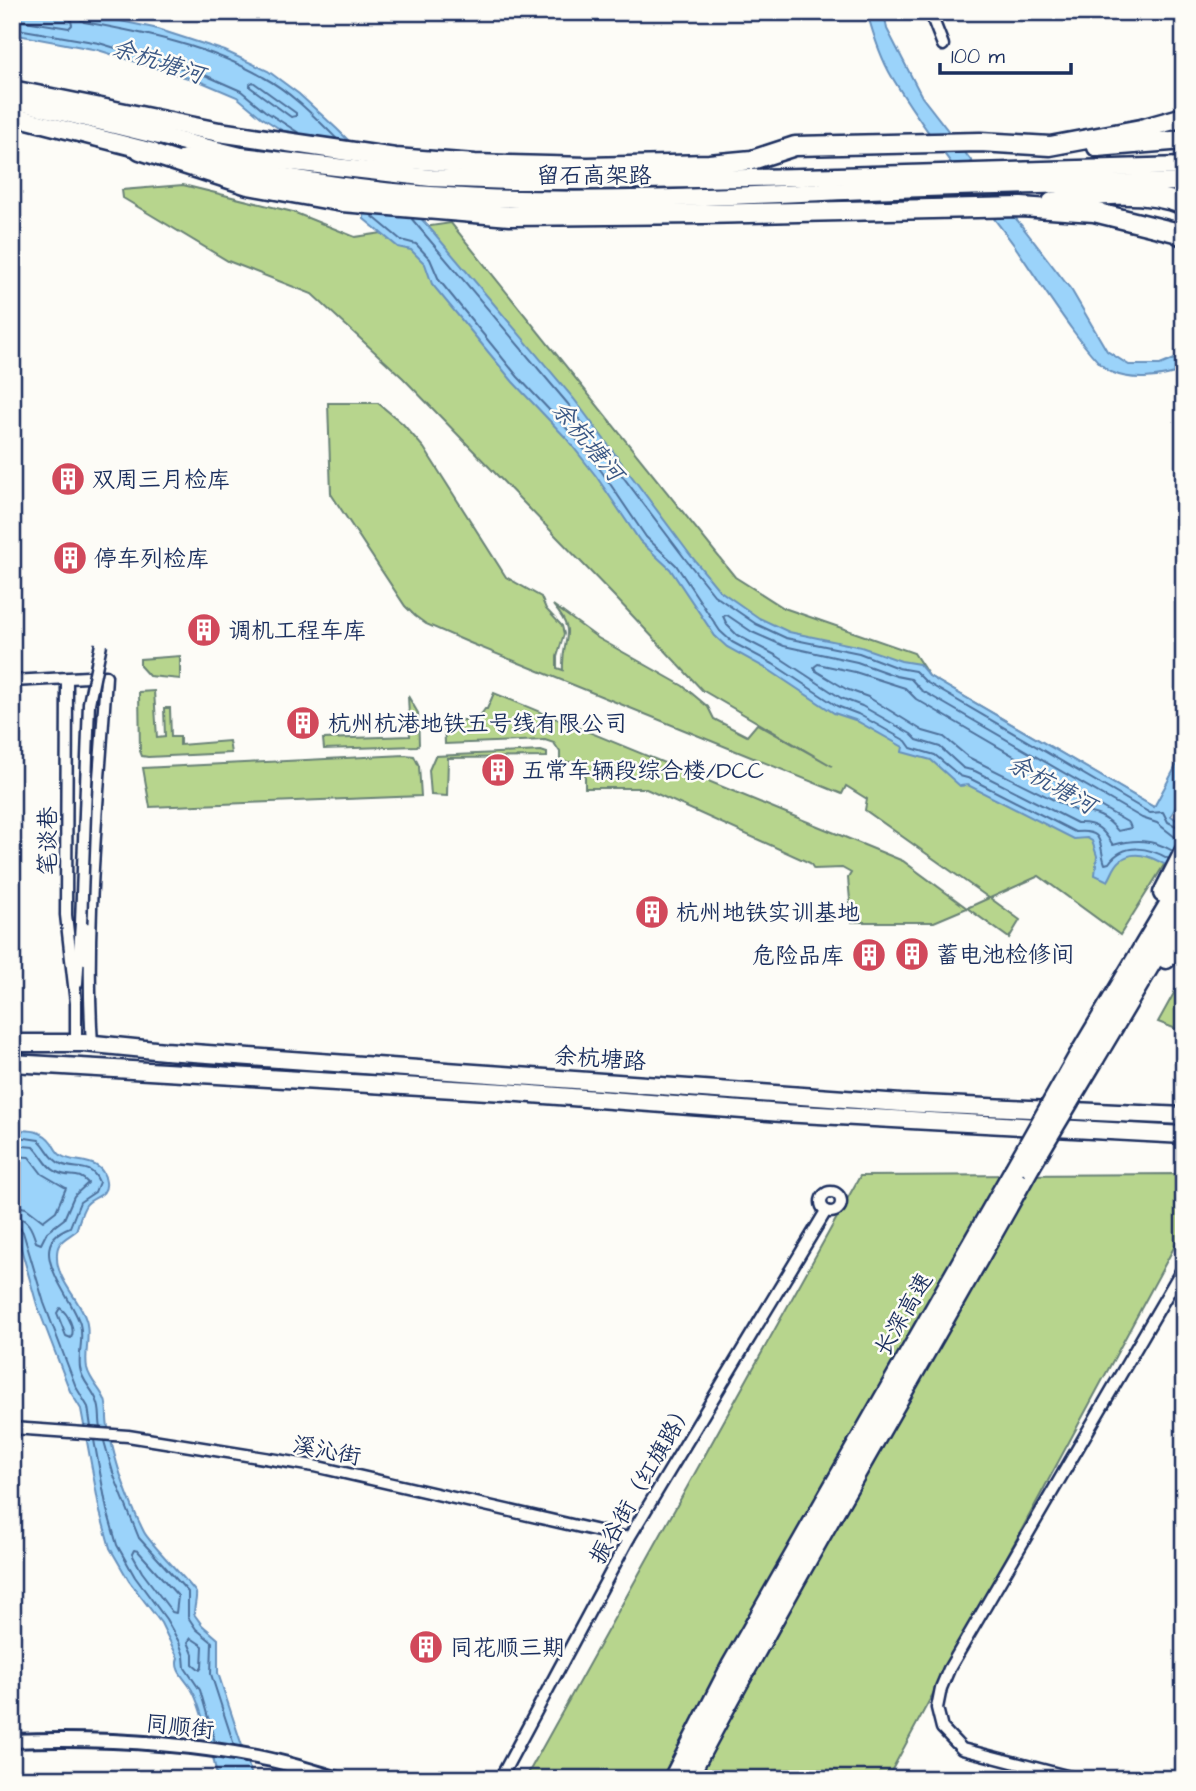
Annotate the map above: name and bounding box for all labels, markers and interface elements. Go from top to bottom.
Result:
water label: 余杭塘河 [107,31,212,94]
scale bar [940,32,1072,76]
text: 100 m [951,42,1006,71]
street label: 留石高架路 [537,160,652,192]
water label: 余杭塘河 [543,394,634,492]
building icon: 双周三月检库 [49,460,87,498]
place label: 双周三月检库 [92,464,230,496]
building icon: 停车列检库 [51,539,89,577]
place label: 停车列检库 [94,543,209,575]
building icon: 调机工程车库 [185,611,223,649]
place label: 调机工程车库 [228,615,366,647]
building icon: 杭州杭港地铁五号线有限公司 [284,704,322,742]
place label: 杭州杭港地铁五号线有限公司 [328,708,627,740]
water label: 余杭塘河 [1001,747,1105,825]
building icon: 五常车辆段综合楼/DCC [479,751,517,789]
place label: 五常车辆段综合楼/DCC [522,755,764,787]
street label: 笔谈巷 [32,806,64,876]
building icon: 杭州地铁实训基地 [633,893,671,931]
place label: 杭州地铁实训基地 [676,897,860,929]
building icon: 蓄电池检修间 [893,935,931,973]
building icon: 危险品库 [850,936,888,974]
place label: 蓄电池检修间 [936,939,1074,971]
place label: 危险品库 [752,940,844,972]
street label: 余杭塘路 [553,1040,647,1078]
street label: 长深高速 [867,1267,941,1362]
street label: 振谷街（红旗路） [582,1395,702,1570]
street label: 溪沁街 [290,1429,364,1473]
building icon: 同花顺三期 [407,1628,445,1666]
place label: 同花顺三期 [450,1632,565,1664]
street label: 同顺街 [144,1707,216,1747]

